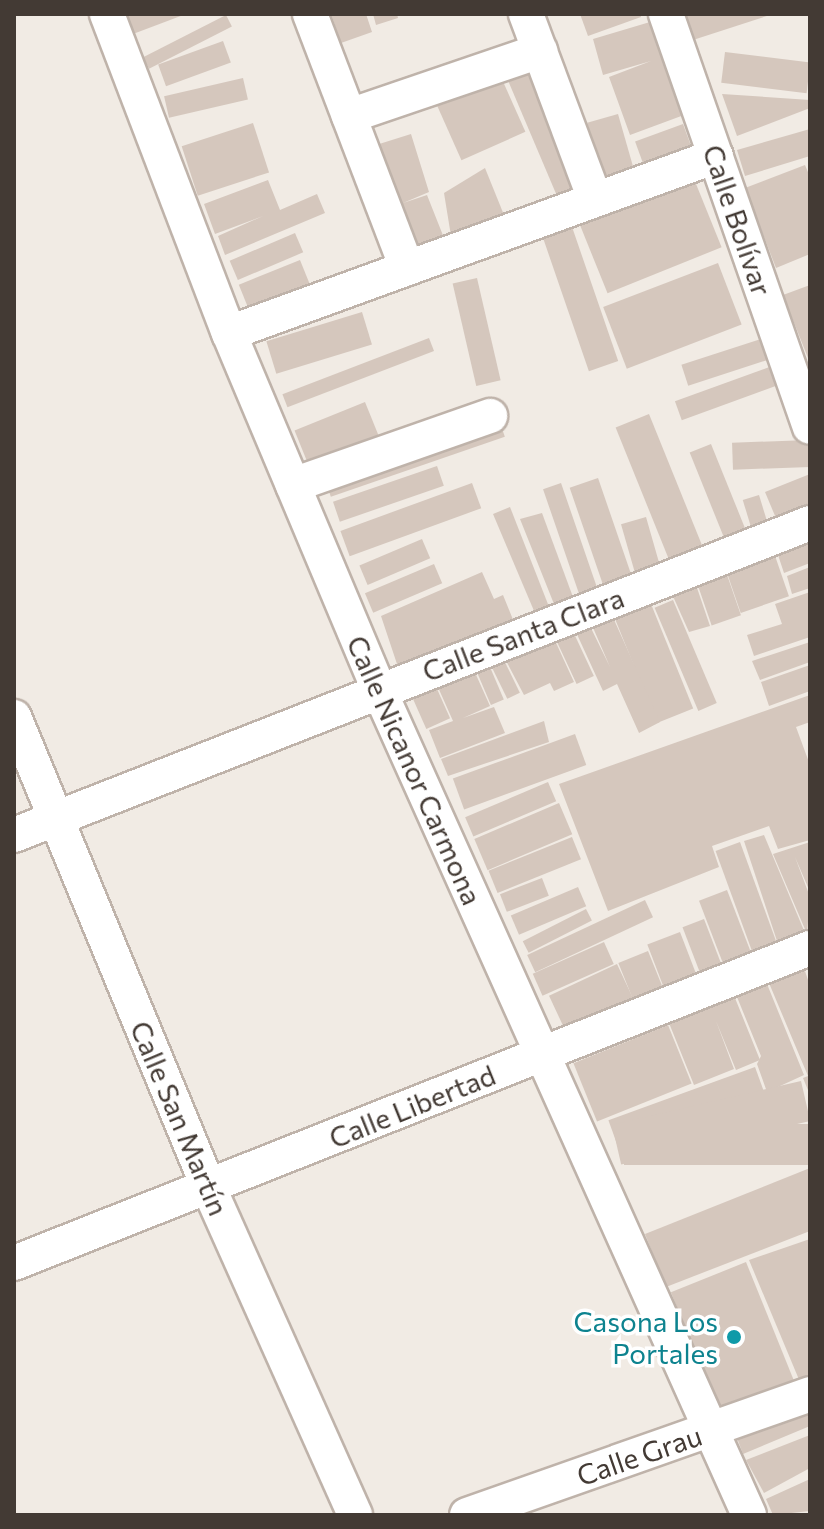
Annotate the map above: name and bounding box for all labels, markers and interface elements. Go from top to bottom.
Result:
street label: Calle Bolívar [697,140,779,300]
street label: Calle Santa Clara [417,580,629,688]
street label: Calle Nicanor Carmona [340,630,490,910]
street label: Calle San Martín [124,1016,236,1220]
street label: Calle Libertad [324,1057,500,1155]
place label: Casona Los Portales [573,1304,718,1370]
marker: Casona Los Portales [725,1328,743,1346]
street label: Calle Grau [572,1418,706,1492]

